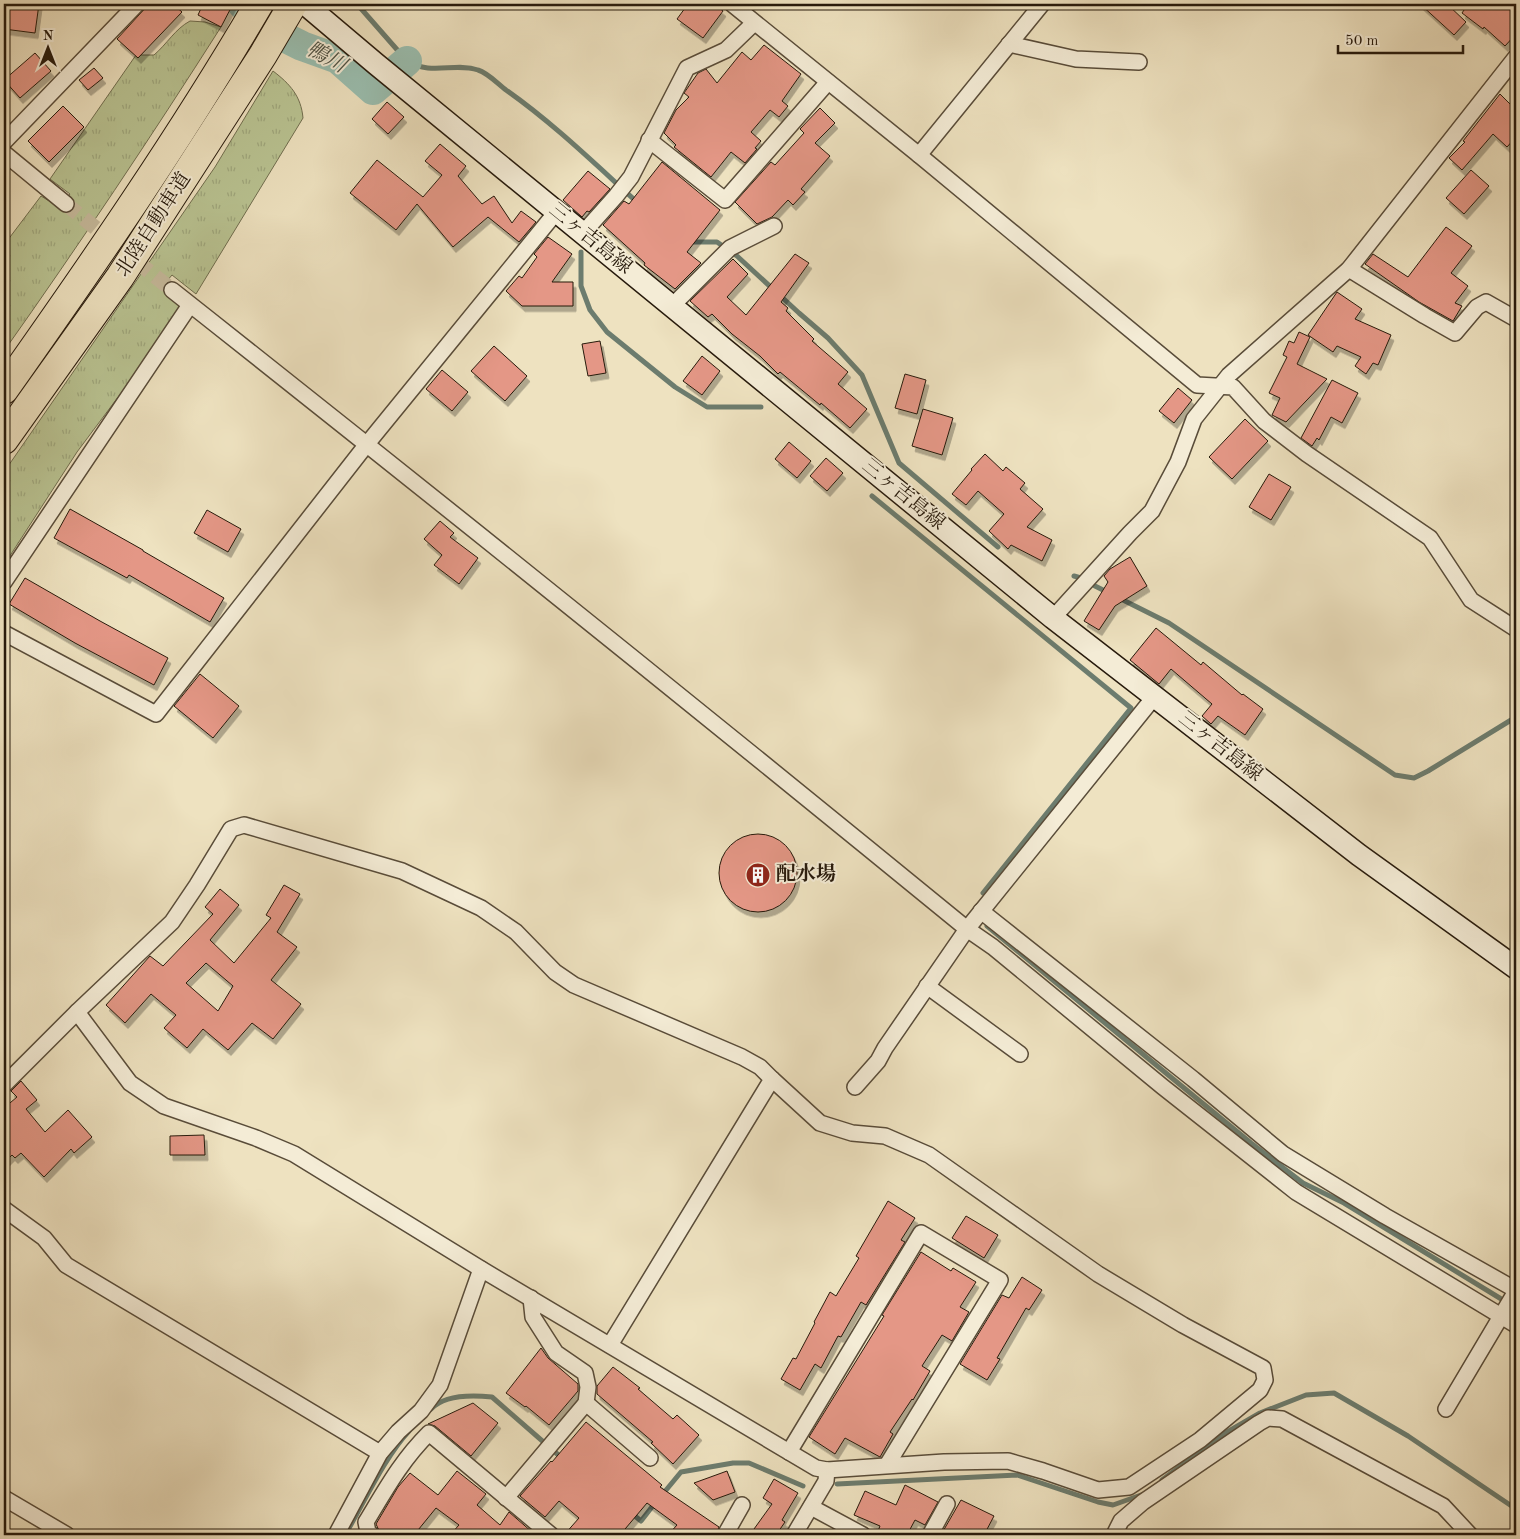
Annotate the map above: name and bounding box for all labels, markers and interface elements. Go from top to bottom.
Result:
north arrow [22,22,72,72]
scale bar [1338,22,1462,54]
text: N [43,29,54,43]
text: 50 m [1345,34,1379,49]
water label: 鴨川 [303,37,352,78]
street label: 北陸自動車道 [111,168,195,281]
street label: 三ヶ吉島線 [545,198,636,278]
street label: 三ヶ吉島線 [858,454,949,534]
street label: 三ヶ吉島線 [1174,707,1267,786]
building icon: 配水場 [745,862,771,888]
place label: 配水場 [776,862,836,885]

